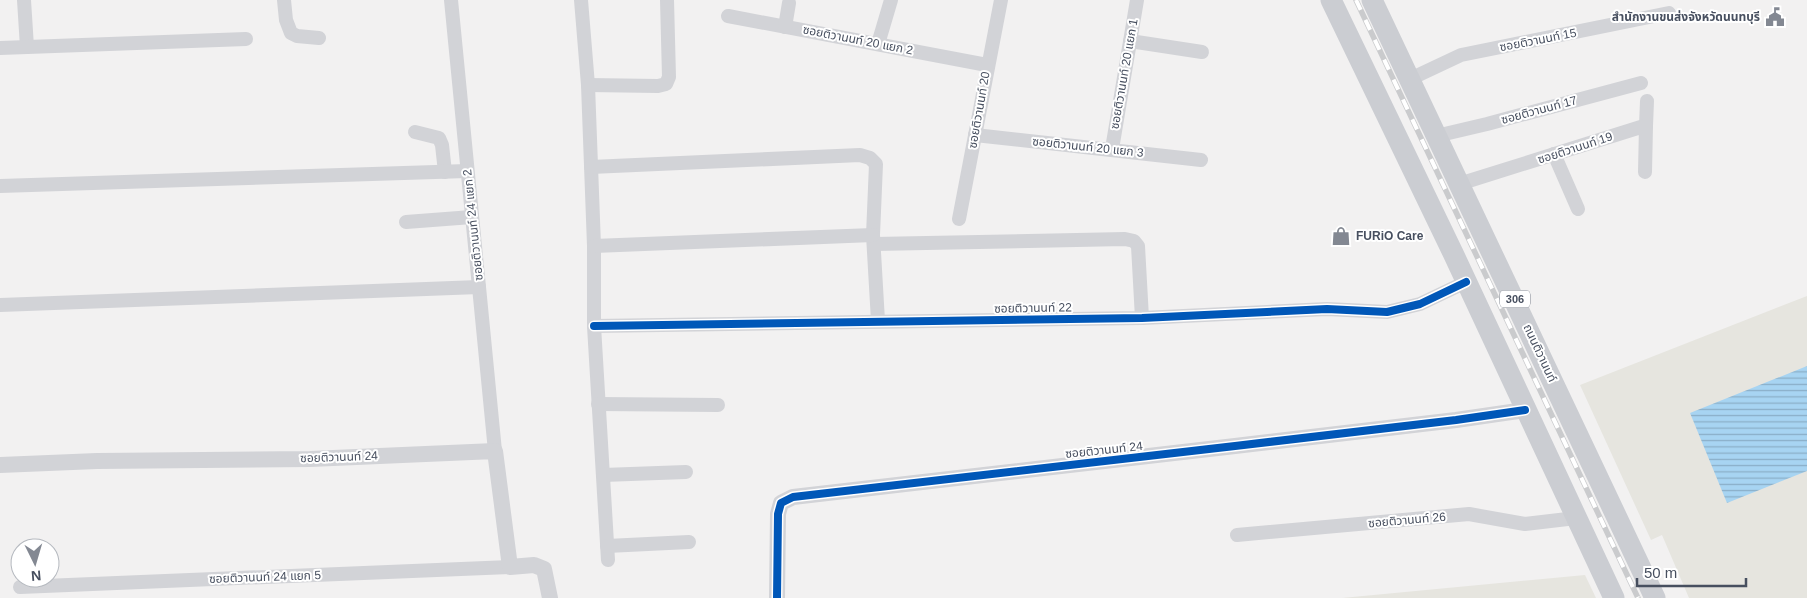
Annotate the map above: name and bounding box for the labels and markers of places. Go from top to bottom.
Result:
public building icon: สำนักงานขนส่งจังหวัดนนทบุรี [1764,6,1786,28]
place label: สำนักงานขนส่งจังหวัดนนทบุรี [1612,10,1760,24]
shop icon: FURiO Care [1330,225,1352,247]
place label: FURiO Care [1356,229,1424,243]

